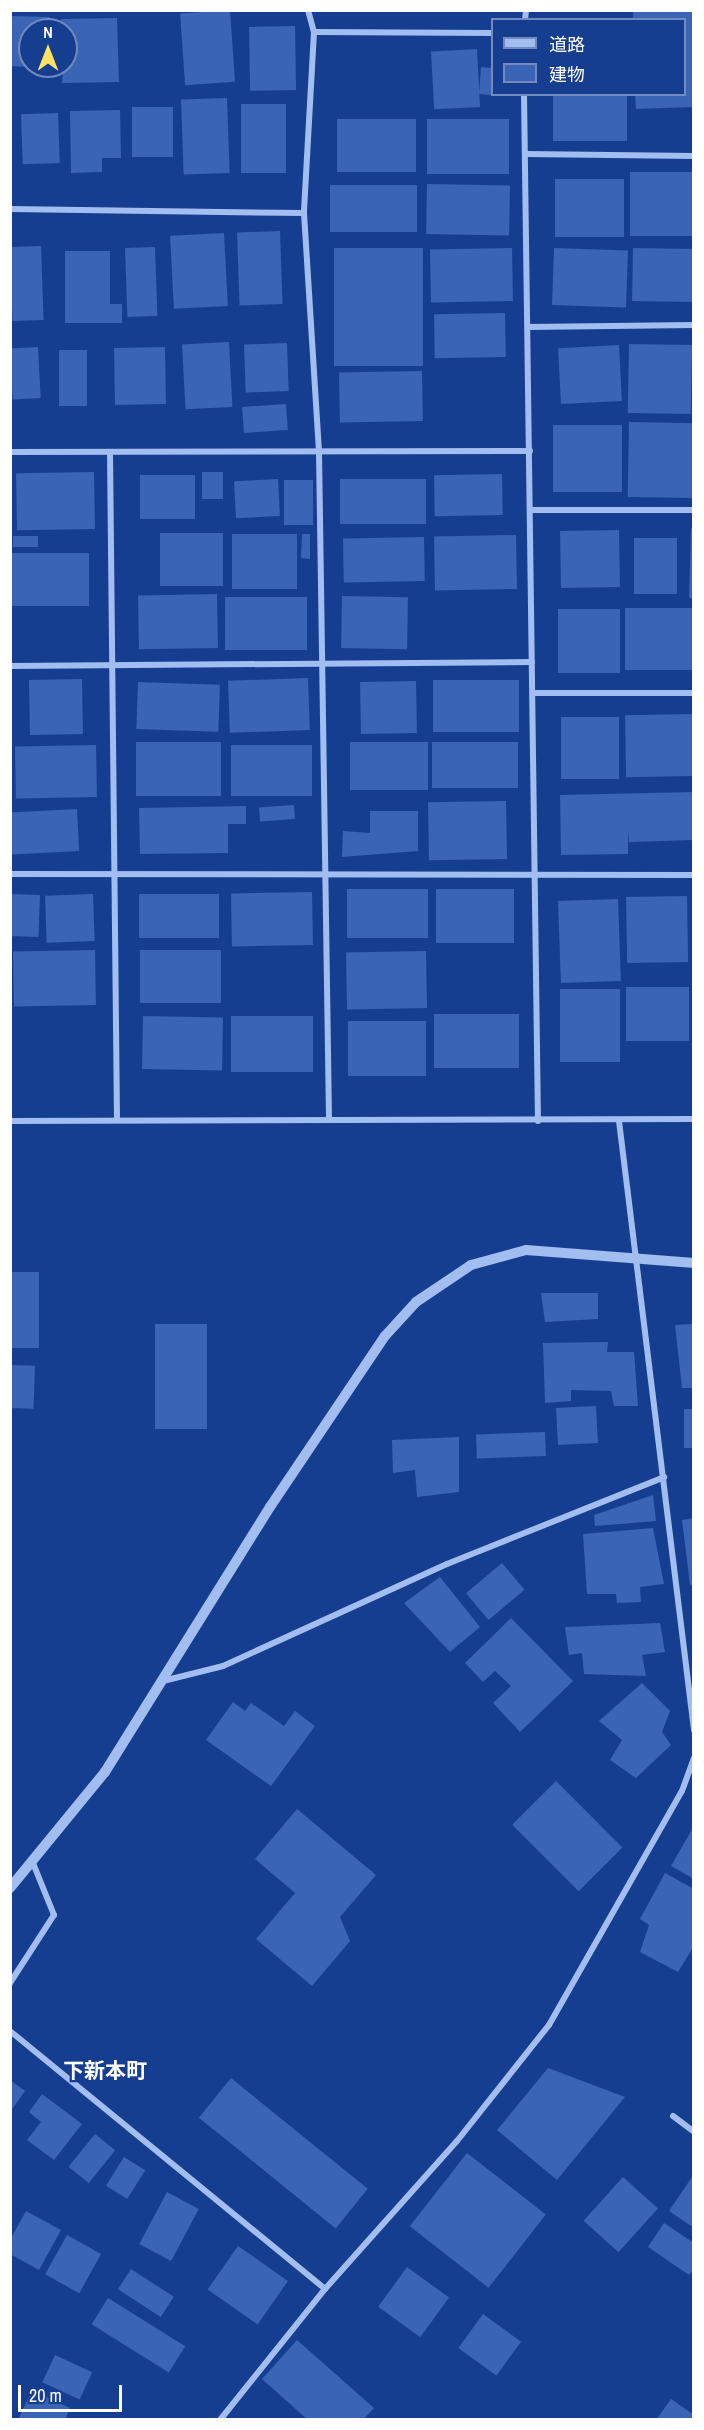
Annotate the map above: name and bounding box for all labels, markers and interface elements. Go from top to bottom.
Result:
north arrow [18,18,78,78]
legend [491,18,686,96]
text: N [43,21,53,43]
text: 道路 [549,32,585,57]
text: 建物 [549,62,585,87]
district label: 下新本町 [63,2058,147,2084]
scale bar [21,2373,124,2411]
text: 20 m [29,2383,62,2408]

